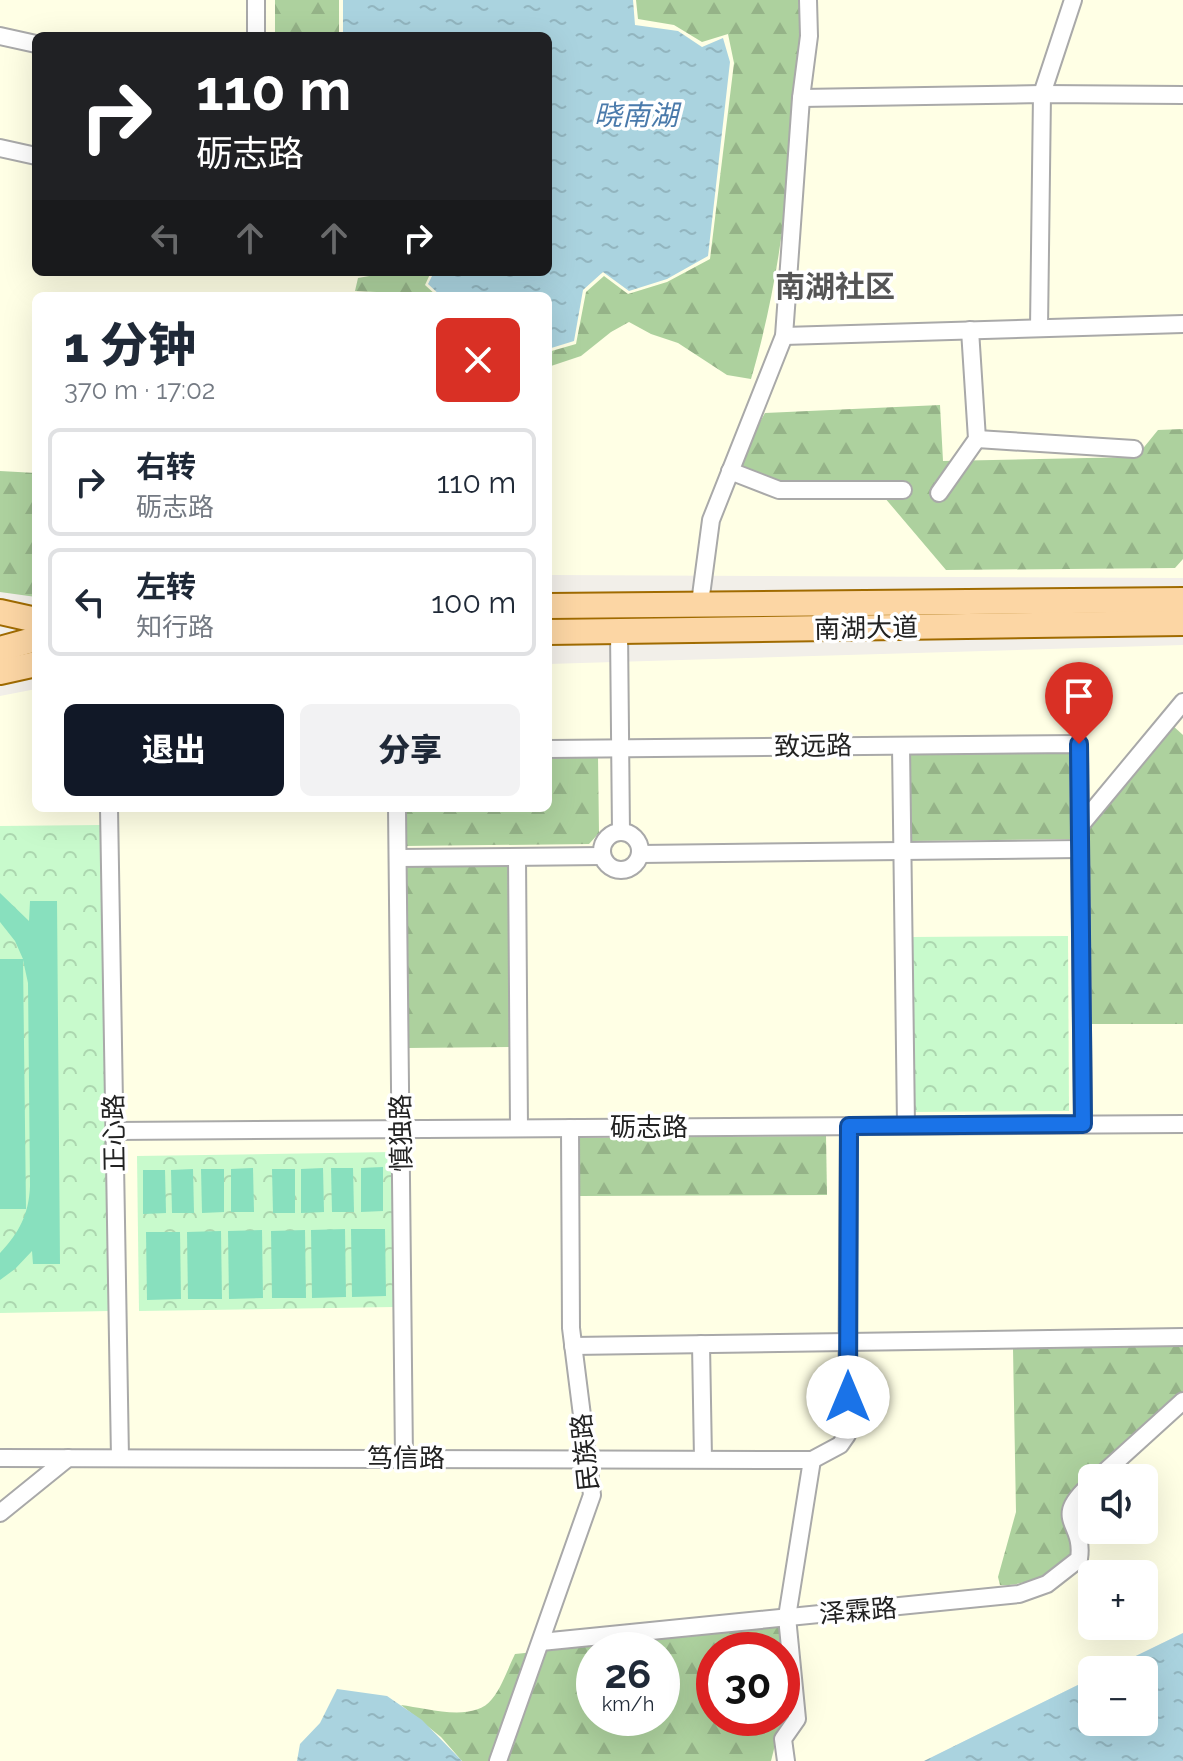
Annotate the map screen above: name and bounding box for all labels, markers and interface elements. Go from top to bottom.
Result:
text: 110 m [196,57,351,123]
icon: right [64,64,168,168]
water label: 晓南湖 [594,99,682,132]
text: 砺志路 [196,132,304,174]
icon: left [144,216,188,260]
icon: ahead [228,216,272,260]
icon: ahead [312,216,356,260]
icon: right [396,216,440,260]
district label: 南湖社区 [775,269,895,304]
text: 1 分钟 [64,317,196,373]
button: close [436,318,520,402]
text: 370 m · 17:02 [64,375,215,405]
text: 右转 [136,449,196,484]
icon: right [68,460,112,504]
text: 110 m [437,465,516,500]
text: 砺志路 [136,492,214,522]
text: 左转 [136,569,196,604]
icon: left [68,580,112,624]
text: 100 m [431,585,516,620]
text: 知行路 [136,612,214,642]
street label: 南湖大道 [814,612,918,644]
pin [1045,662,1113,744]
icon: arrive [1057,674,1101,718]
button: 退出 [64,704,284,796]
button: 分享 [300,704,520,796]
street label: 致远路 [774,730,852,762]
street label: 正心路 [98,1094,130,1172]
street label: 慎独路 [385,1094,417,1172]
street label: 砺志路 [610,1112,688,1142]
position arrow [806,1355,890,1439]
street label: 民族路 [566,1412,604,1492]
street label: 笃信路 [367,1443,445,1473]
map controls [1078,1464,1158,1736]
button: sound [1078,1464,1158,1544]
button: + [1078,1560,1158,1640]
street label: 泽霖路 [818,1593,898,1629]
speed limit sign: 30 [696,1632,800,1736]
text: 26 [605,1650,651,1697]
button: − [1078,1656,1158,1736]
text: km/h [602,1692,654,1716]

